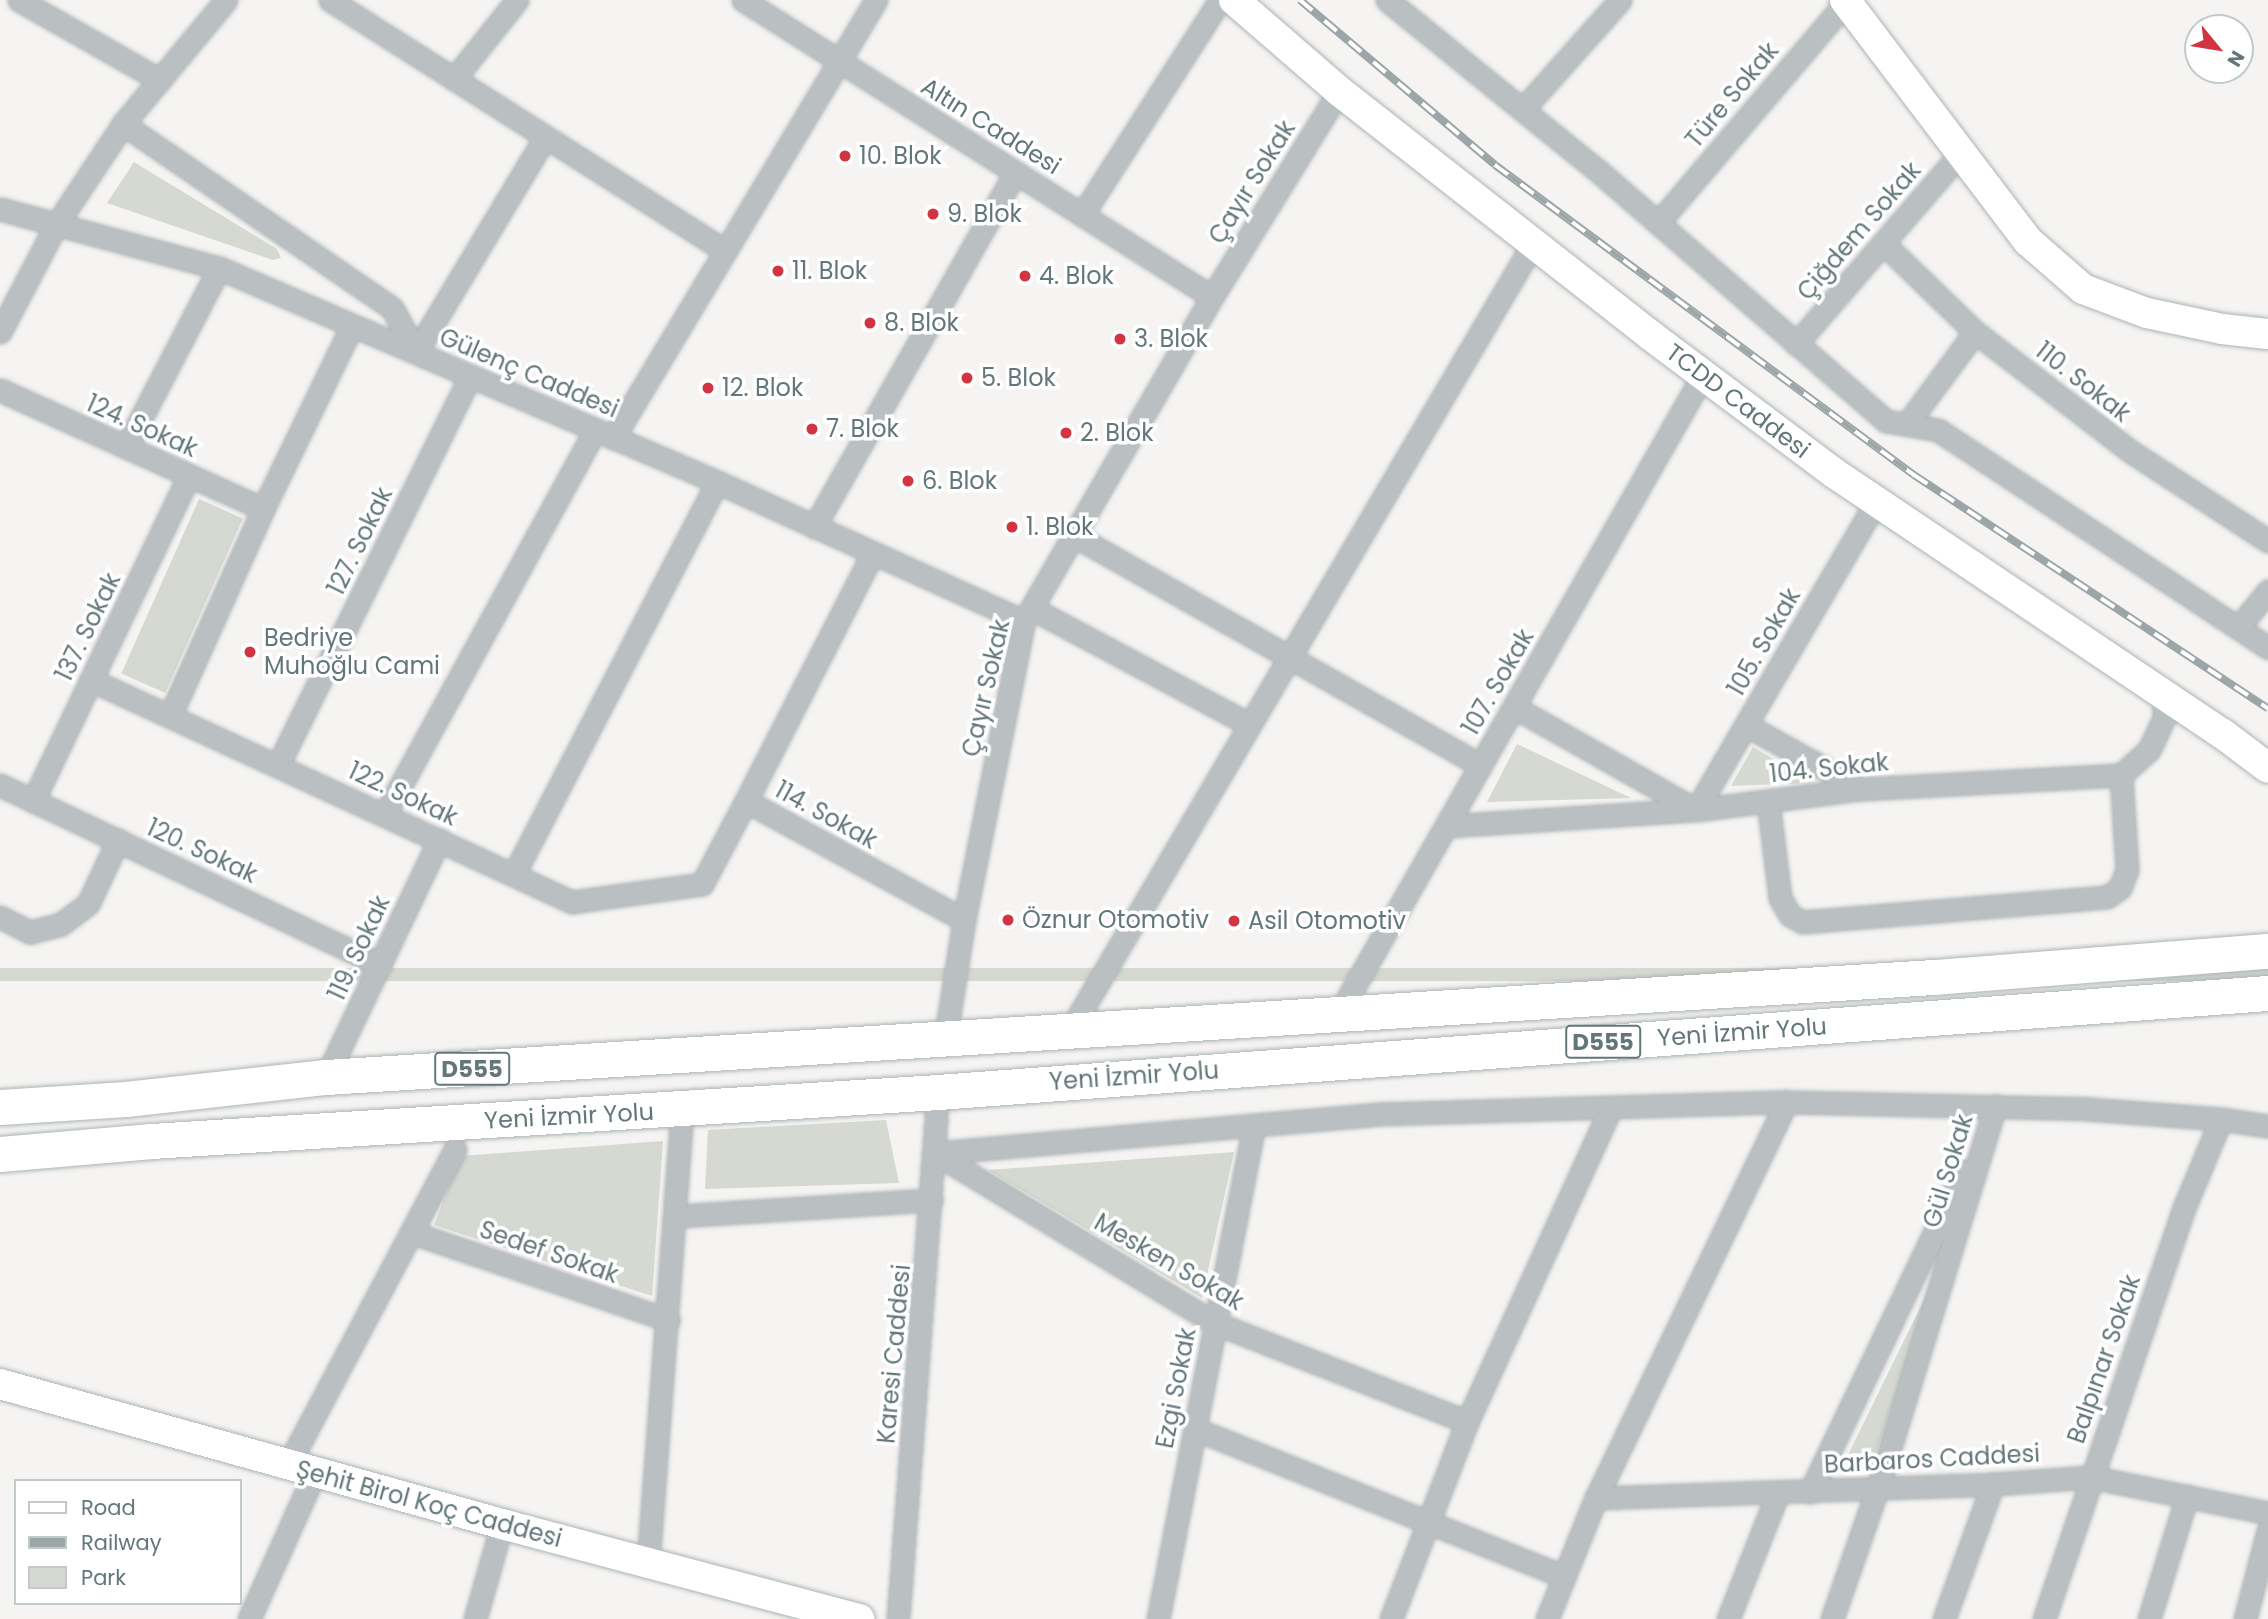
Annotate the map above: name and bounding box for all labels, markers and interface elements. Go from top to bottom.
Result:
north arrow [2184,14,2254,84]
street label: Türe Sokak [1680,36,1784,154]
text: N [2221,46,2251,72]
street label: Altın Caddesi [916,72,1066,180]
street label: Çayır Sokak [1203,115,1301,249]
place label: 10. Blok [859,142,942,170]
marker: 10. Blok [837,148,853,164]
street label: Çiğdem Sokak [1791,156,1927,306]
place label: 9. Blok [947,200,1022,228]
marker: 9. Blok [925,206,941,222]
place label: 11. Blok [792,257,867,285]
place label: 4. Blok [1039,262,1114,290]
marker: 11. Blok [770,263,786,279]
marker: 4. Blok [1017,268,1033,284]
place label: 8. Blok [884,309,959,337]
marker: 8. Blok [862,315,878,331]
street label: Gülenç Caddesi [435,322,623,424]
place label: 3. Blok [1134,325,1208,353]
marker: 3. Blok [1112,331,1128,347]
street label: 110. Sokak [2030,336,2136,428]
street label: TCDD Caddesi [1661,338,1815,464]
place label: 5. Blok [981,364,1056,392]
marker: 5. Blok [959,370,975,386]
place label: 12. Blok [722,374,803,402]
marker: 12. Blok [700,380,716,396]
street label: 124. Sokak [82,389,202,463]
place label: 7. Blok [826,415,899,443]
place label: 2. Blok [1080,419,1154,447]
marker: 7. Blok [804,421,820,437]
marker: 2. Blok [1058,425,1074,441]
place label: 6. Blok [922,467,997,495]
marker: 6. Blok [900,473,916,489]
street label: 127. Sokak [322,482,398,600]
place label: 1. Blok [1026,513,1093,541]
marker: 1. Blok [1004,519,1020,535]
street label: 137. Sokak [49,568,127,686]
street label: 105. Sokak [1722,583,1806,701]
street label: Çayır Sokak [956,617,1016,759]
place label: Bedriye Muhoğlu Cami [264,624,440,680]
street label: 107. Sokak [1456,624,1540,740]
marker: Bedriye Muhoğlu Cami [242,644,258,660]
street label: 104. Sokak [1768,747,1890,789]
street label: 122. Sokak [344,756,462,832]
street label: 114. Sokak [770,775,882,855]
street label: 120. Sokak [142,813,262,889]
street label: 119. Sokak [322,891,396,1005]
place label: Öznur Otomotiv [1022,906,1209,934]
place label: Asil Otomotiv [1248,907,1406,935]
marker: Öznur Otomotiv [1000,912,1016,928]
marker: Asil Otomotiv [1226,913,1242,929]
street label: Yeni İzmir Yolu [1656,1012,1828,1052]
road number: D555 [1564,1023,1642,1062]
road number: D555 [434,1050,510,1088]
street label: Yeni İzmir Yolu [1048,1056,1220,1096]
street label: Yeni İzmir Yolu [483,1097,655,1135]
street label: Gül Sokak [1917,1111,1979,1231]
street label: Mesken Sokak [1089,1208,1249,1316]
street label: Sedef Sokak [476,1215,622,1289]
street label: Karesi Caddesi [872,1263,916,1445]
street label: Balpınar Sokak [2062,1271,2146,1447]
street label: Ezgi Sokak [1150,1325,1202,1451]
street label: Barbaros Caddesi [1823,1439,2041,1479]
street label: Şehit Birol Koç Caddesi [293,1455,565,1553]
legend [14,1479,242,1605]
text: Road [81,1493,136,1522]
text: Railway [81,1528,162,1557]
text: Park [81,1563,126,1592]

